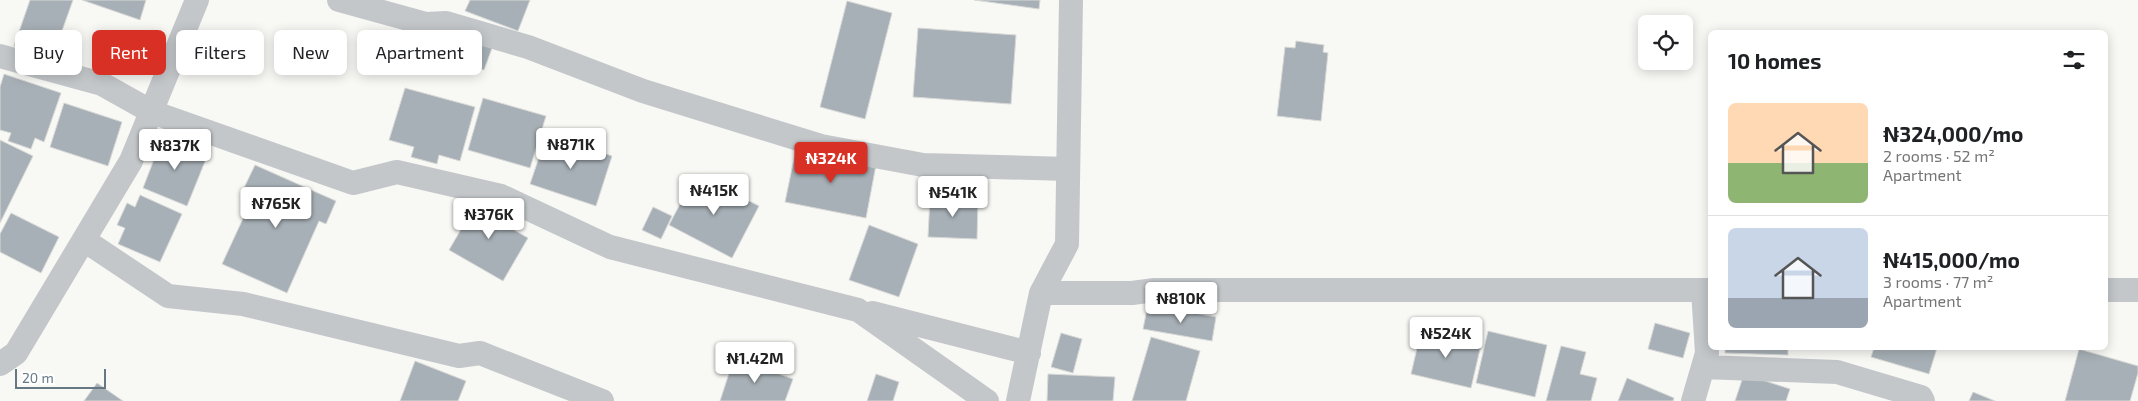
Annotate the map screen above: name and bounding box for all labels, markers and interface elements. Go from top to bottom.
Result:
map controls [1638,15,1693,70]
button: locate [1638,15,1693,70]
chip: Buy [15,30,82,75]
chip: Rent [92,30,166,75]
chip: Filters [176,30,264,75]
chip: New [274,30,347,75]
chip: Apartment [357,30,482,75]
icon: filters [2060,46,2088,74]
text: 10 homes [1728,48,1821,73]
text: ₦324,000/mo [1883,121,2023,146]
icon: home [1768,123,1828,183]
pin: ₦837K [140,128,210,171]
pin: ₦871K [536,128,606,170]
text: ₦871K [547,134,595,153]
text: ₦837K [150,135,200,154]
pin: ₦324K [796,142,866,184]
text: 2 rooms · 52 m² [1883,146,1995,165]
text: ₦324K [805,148,857,167]
text: Apartment [1883,165,1962,184]
pin: ₦415K [679,174,749,216]
pin: ₦541K [918,176,988,218]
text: ₦415K [690,180,738,199]
text: ₦541K [929,182,977,201]
pin: ₦765K [241,186,311,229]
text: ₦765K [251,193,301,212]
pin: ₦376K [454,198,524,240]
text: ₦376K [464,204,514,223]
text: ₦415,000/mo [1883,247,2020,272]
icon: home [1768,248,1828,308]
text: 3 rooms · 77 m² [1883,272,1994,291]
pin: ₦810K [1146,282,1216,324]
text: ₦810K [1156,288,1206,307]
text: Apartment [1883,291,1962,310]
pin: ₦524K [1411,316,1481,359]
text: ₦524K [1421,323,1471,342]
pin: ₦1.42M [714,342,796,384]
text: ₦1.42M [726,348,784,367]
scale bar [15,366,106,389]
text: 20 m [22,369,54,386]

